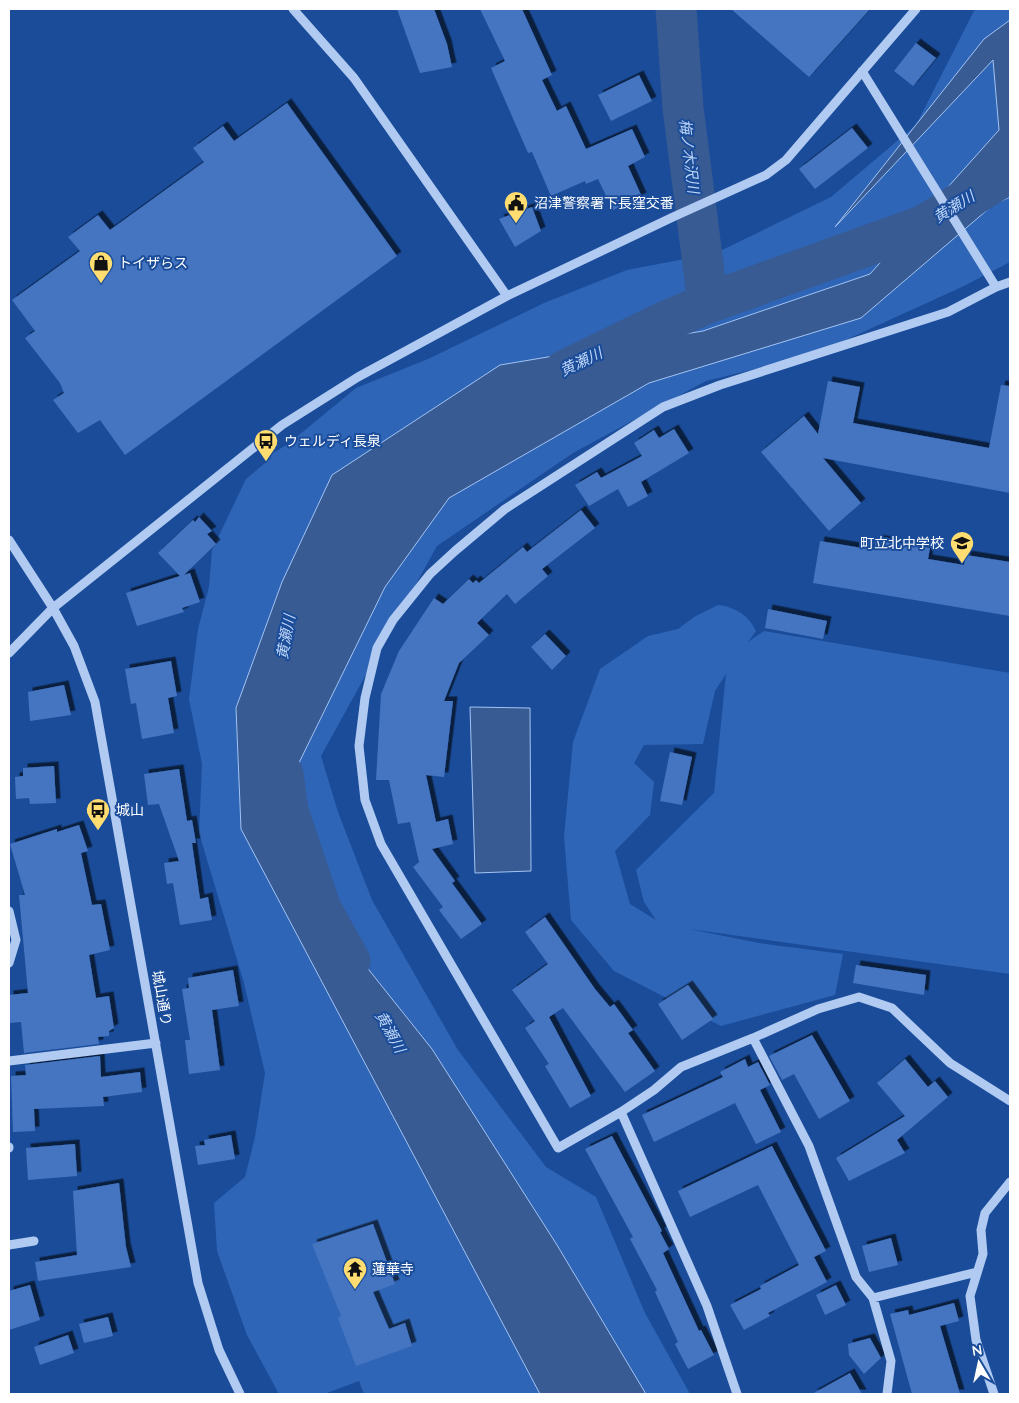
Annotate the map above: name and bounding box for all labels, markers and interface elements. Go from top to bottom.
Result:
water label: 梅ノ木沢川 [675,118,704,196]
water label: 黄瀬川 [930,186,980,227]
public building icon: 沼津警察署下長窪交番 [503,190,529,224]
place label: 沼津警察署下長窪交番 [534,194,674,212]
shop icon: トイザらス [88,250,114,284]
place label: トイザらス [118,254,188,272]
water label: 黄瀬川 [556,342,607,380]
bus stop icon: ウェルディ長泉 [253,428,279,462]
place label: ウェルディ長泉 [284,432,381,450]
school or university icon: 町立北中学校 [949,530,975,564]
place label: 町立北中学校 [860,534,944,552]
water label: 黄瀬川 [272,611,299,661]
bus stop icon: 城山 [85,797,111,831]
place label: 城山 [116,801,144,819]
street label: 城山通り [148,969,176,1027]
water label: 黄瀬川 [371,1007,411,1058]
temple icon: 蓮華寺 [342,1256,368,1290]
place label: 蓮華寺 [372,1260,414,1278]
north arrow [954,1338,1004,1388]
text: N [970,1340,983,1360]

